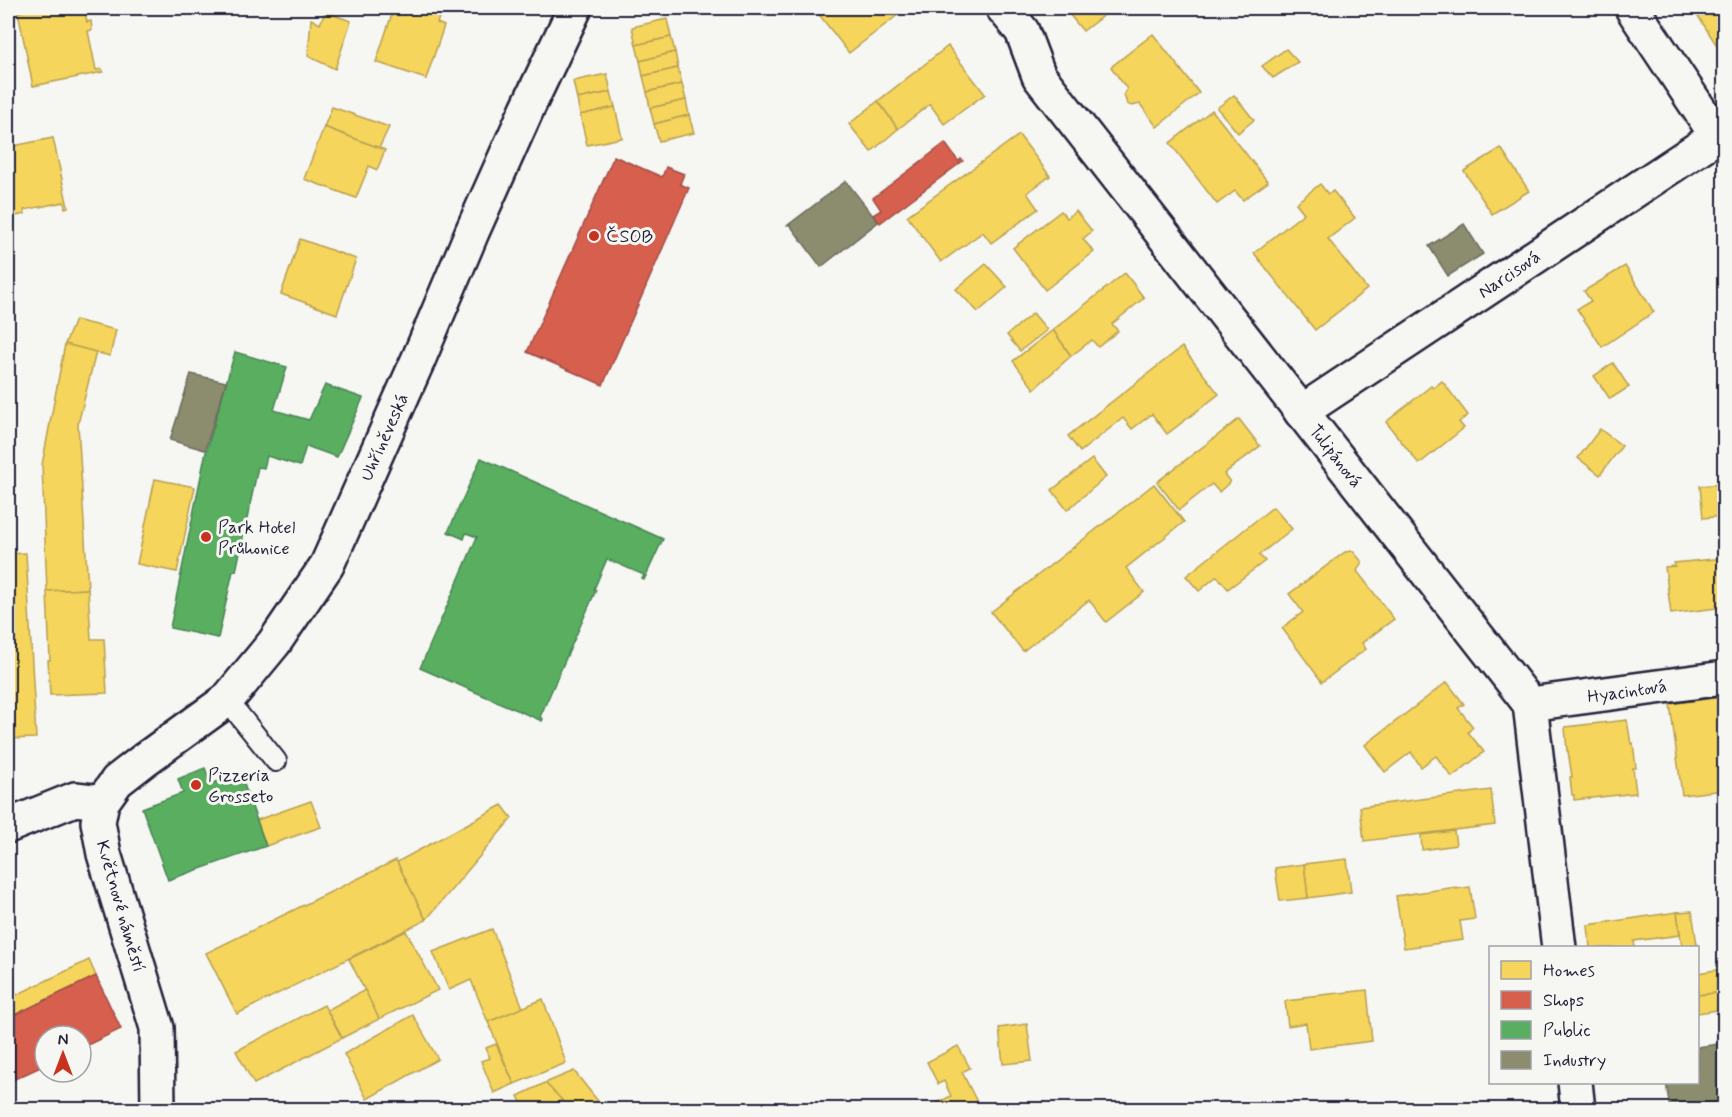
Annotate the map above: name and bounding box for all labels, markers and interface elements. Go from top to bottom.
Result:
place label: ČSOB [606,225,653,249]
marker: ČSOB [587,229,601,243]
street label: Narcisová [1474,245,1545,304]
street label: Uhříněveská [355,390,415,485]
street label: Tulipánová [1303,420,1367,493]
place label: Park Hotel Průhonice [218,516,295,561]
marker: Park Hotel Průhonice [199,530,213,544]
street label: Hyacintová [1586,675,1668,709]
place label: Pizzeria Grosseto [208,764,273,809]
marker: Pizzeria Grosseto [189,778,203,792]
street label: Květnové náměstí [90,838,150,975]
legend [1489,946,1699,1084]
text: Homes [1543,959,1595,983]
text: Shops [1543,989,1584,1013]
text: Public [1543,1019,1591,1043]
north arrow [33,1024,93,1084]
text: N [58,1030,68,1051]
text: Industry [1543,1049,1606,1073]

